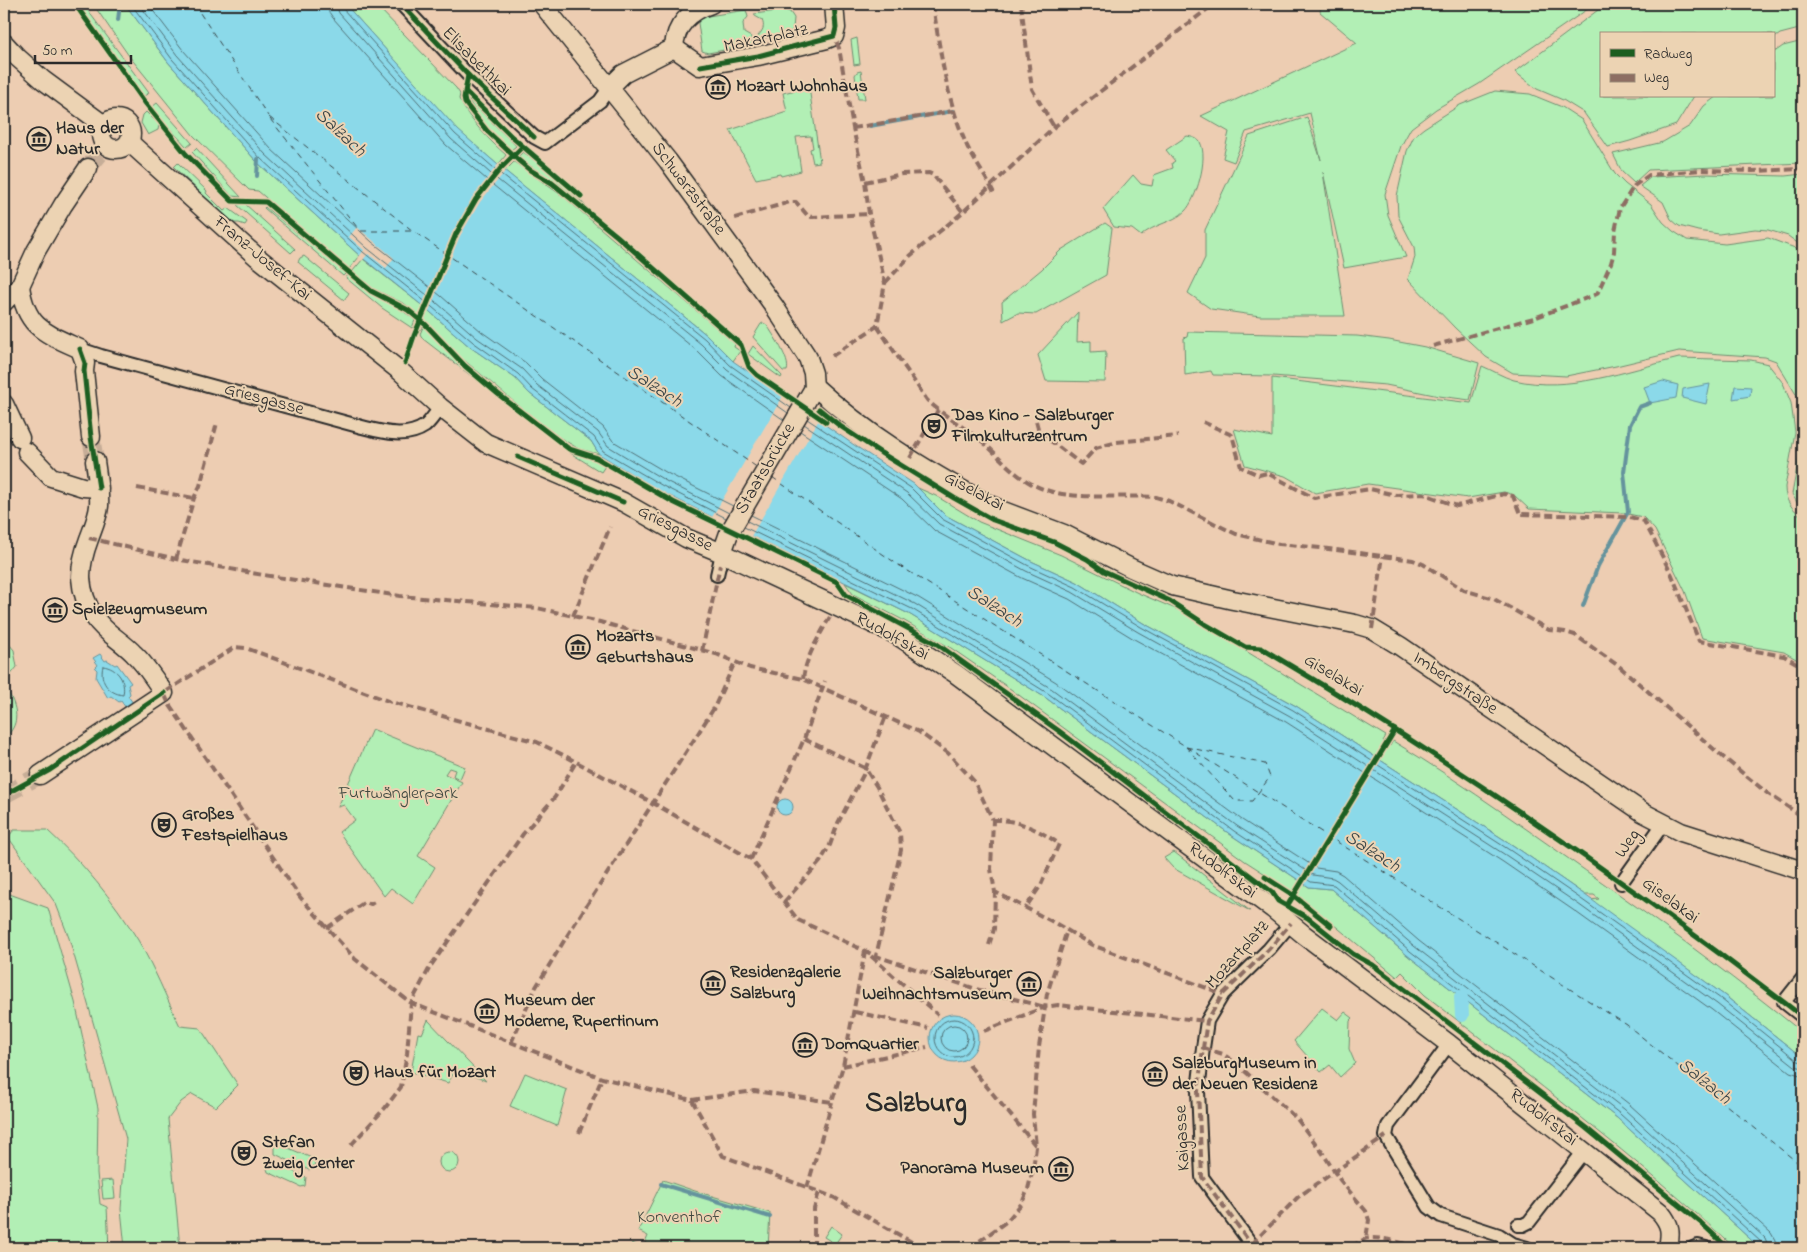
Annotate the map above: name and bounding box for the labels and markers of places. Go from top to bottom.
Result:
museum icon: Mozart Wohnhaus [705,74,731,100]
place label: Mozart Wohnhaus [736,74,868,100]
place label: Haus der Natur [56,116,124,163]
museum icon: Haus der Natur [26,126,52,152]
place label: Das Kino - Salzburger Filmkulturzentrum [951,403,1114,450]
theatre icon: Das Kino - Salzburger Filmkulturzentrum [921,413,947,439]
museum icon: Spielzeugmuseum [42,597,68,623]
place label: Spielzeugmuseum [72,597,207,624]
place label: Mozarts Geburtshaus [596,624,694,671]
museum icon: Mozarts Geburtshaus [565,634,591,660]
place label: Großes Festspielhaus [181,802,288,849]
theatre icon: Großes Festspielhaus [151,812,177,838]
place label: Residenzgalerie Salzburg [730,960,842,1008]
place label: Salzburger Weihnachtsmuseum [862,961,1012,1008]
museum icon: Residenzgalerie Salzburg [700,970,726,996]
museum icon: Salzburger Weihnachtsmuseum [1016,971,1042,997]
place label: Museum der Moderne, Rupertinum [504,988,659,1035]
museum icon: Museum der Moderne, Rupertinum [474,998,500,1024]
museum icon: DomQuartier [792,1032,818,1058]
place label: DomQuartier [821,1032,919,1058]
place label: SalzburgMuseum in der Neuen Residenz [1172,1051,1318,1098]
theatre icon: Haus für Mozart [343,1060,369,1086]
place label: Haus für Mozart [374,1060,497,1086]
museum icon: SalzburgMuseum in der Neuen Residenz [1142,1061,1168,1087]
place label: Stefan Zweig Center [262,1130,355,1178]
theatre icon: Stefan Zweig Center [231,1140,257,1166]
place label: Panorama Museum [901,1156,1044,1182]
museum icon: Panorama Museum [1048,1156,1074,1182]

